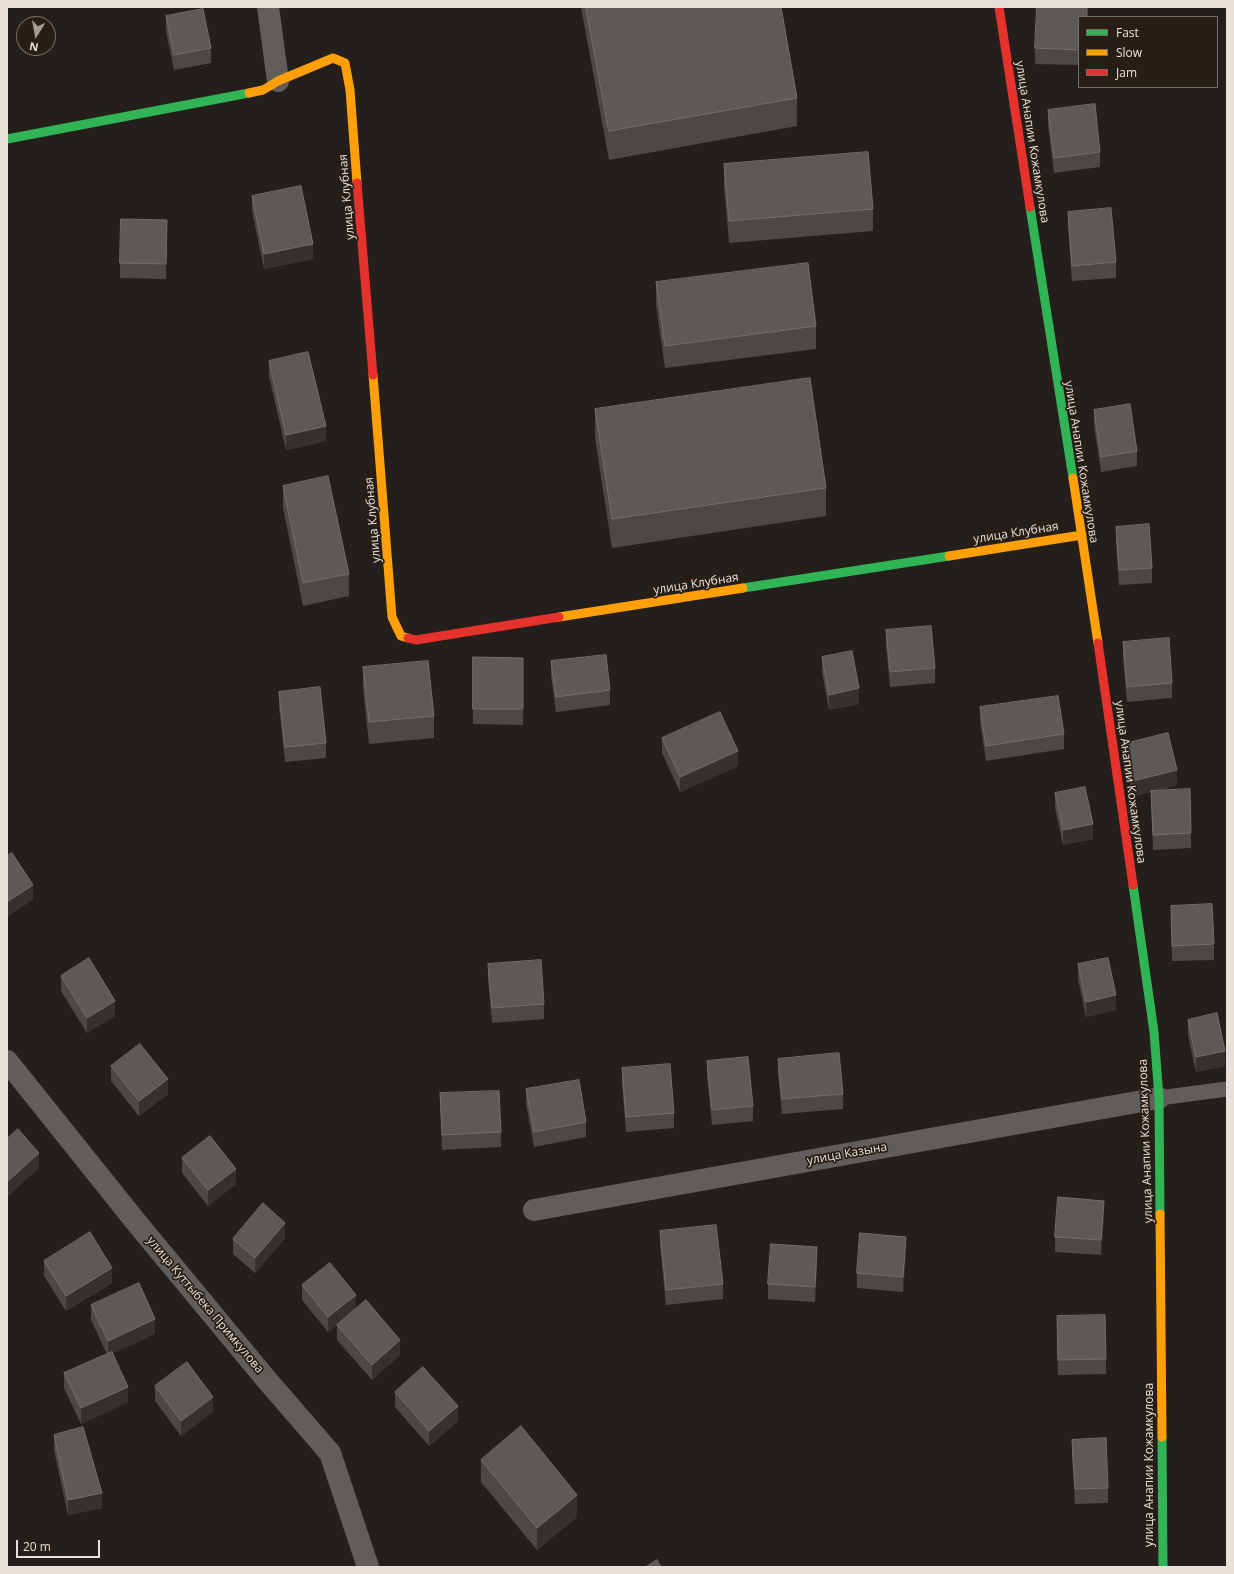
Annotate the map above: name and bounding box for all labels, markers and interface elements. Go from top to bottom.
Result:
north arrow [16,16,56,56]
legend [1078,16,1218,88]
text: Fast [1116,24,1139,41]
text: N [28,39,40,56]
text: Slow [1116,44,1142,61]
street label: улица Анапии Кожамкулова [1012,60,1052,224]
text: Jam [1116,64,1137,81]
street label: улица Клубная [336,154,358,240]
street label: улица Анапии Кожамкулова [1061,380,1101,544]
street label: улица Клубная [362,477,384,563]
street label: улица Клубная [972,519,1060,547]
street label: улица Клубная [652,570,740,598]
street label: улица Анапии Кожамкулова [1111,700,1149,864]
street label: улица Анапии Кожамкулова [1136,1059,1156,1223]
street label: улица Казына [806,1140,888,1168]
street label: улица Куттыбека Примкулова [144,1234,266,1376]
street label: улица Анапии Кожамкулова [1143,1383,1157,1547]
scale bar [18,1532,102,1558]
text: 20 m [23,1538,51,1555]

